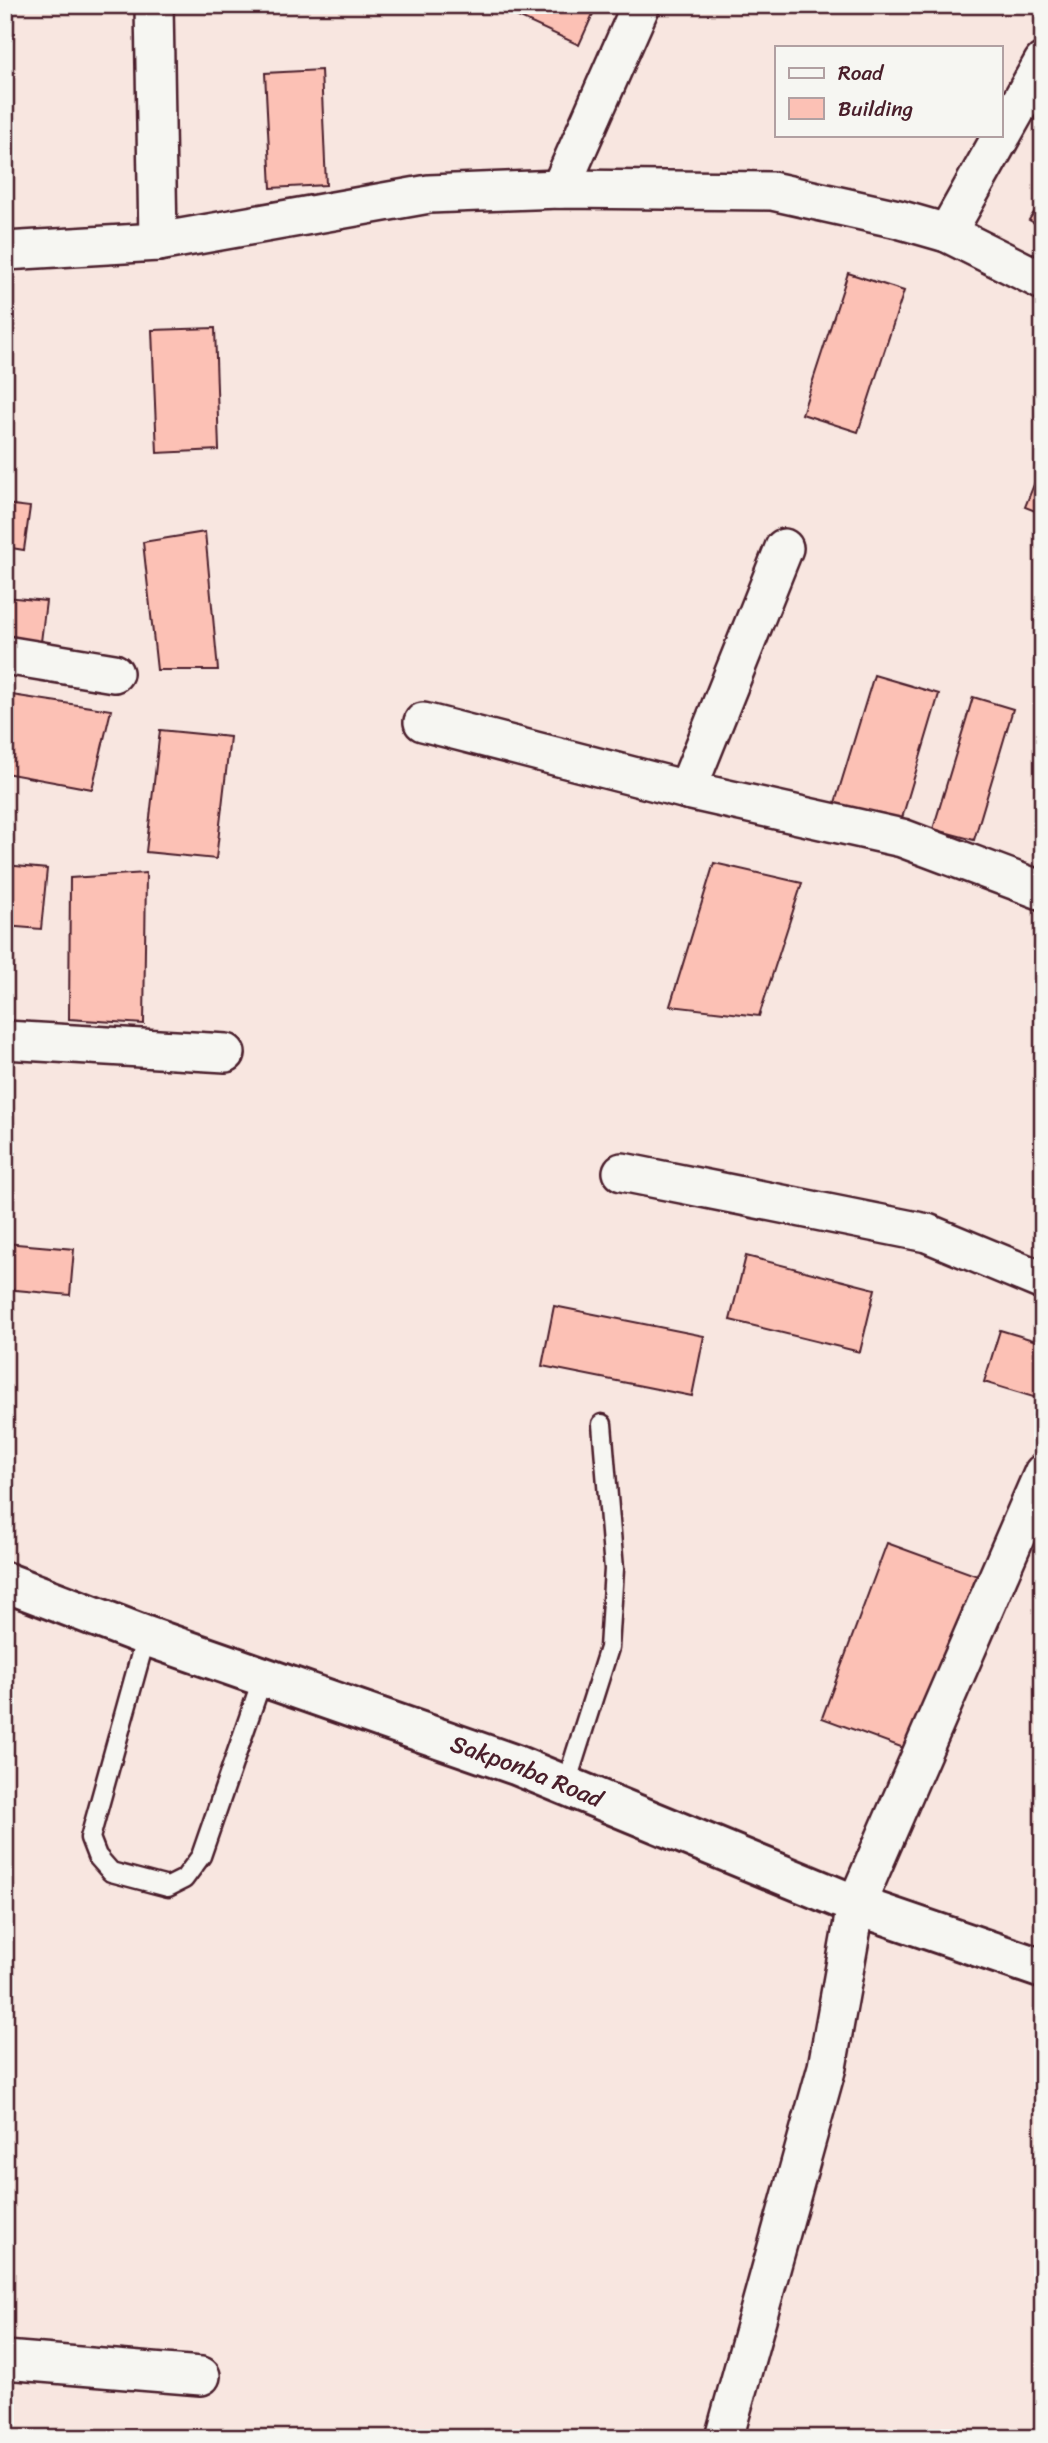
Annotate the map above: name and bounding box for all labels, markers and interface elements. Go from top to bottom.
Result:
legend [775,46,1002,136]
text: Road [838,54,885,92]
text: Building [838,90,914,128]
street label: Sakponba Road [445,1723,611,1820]

